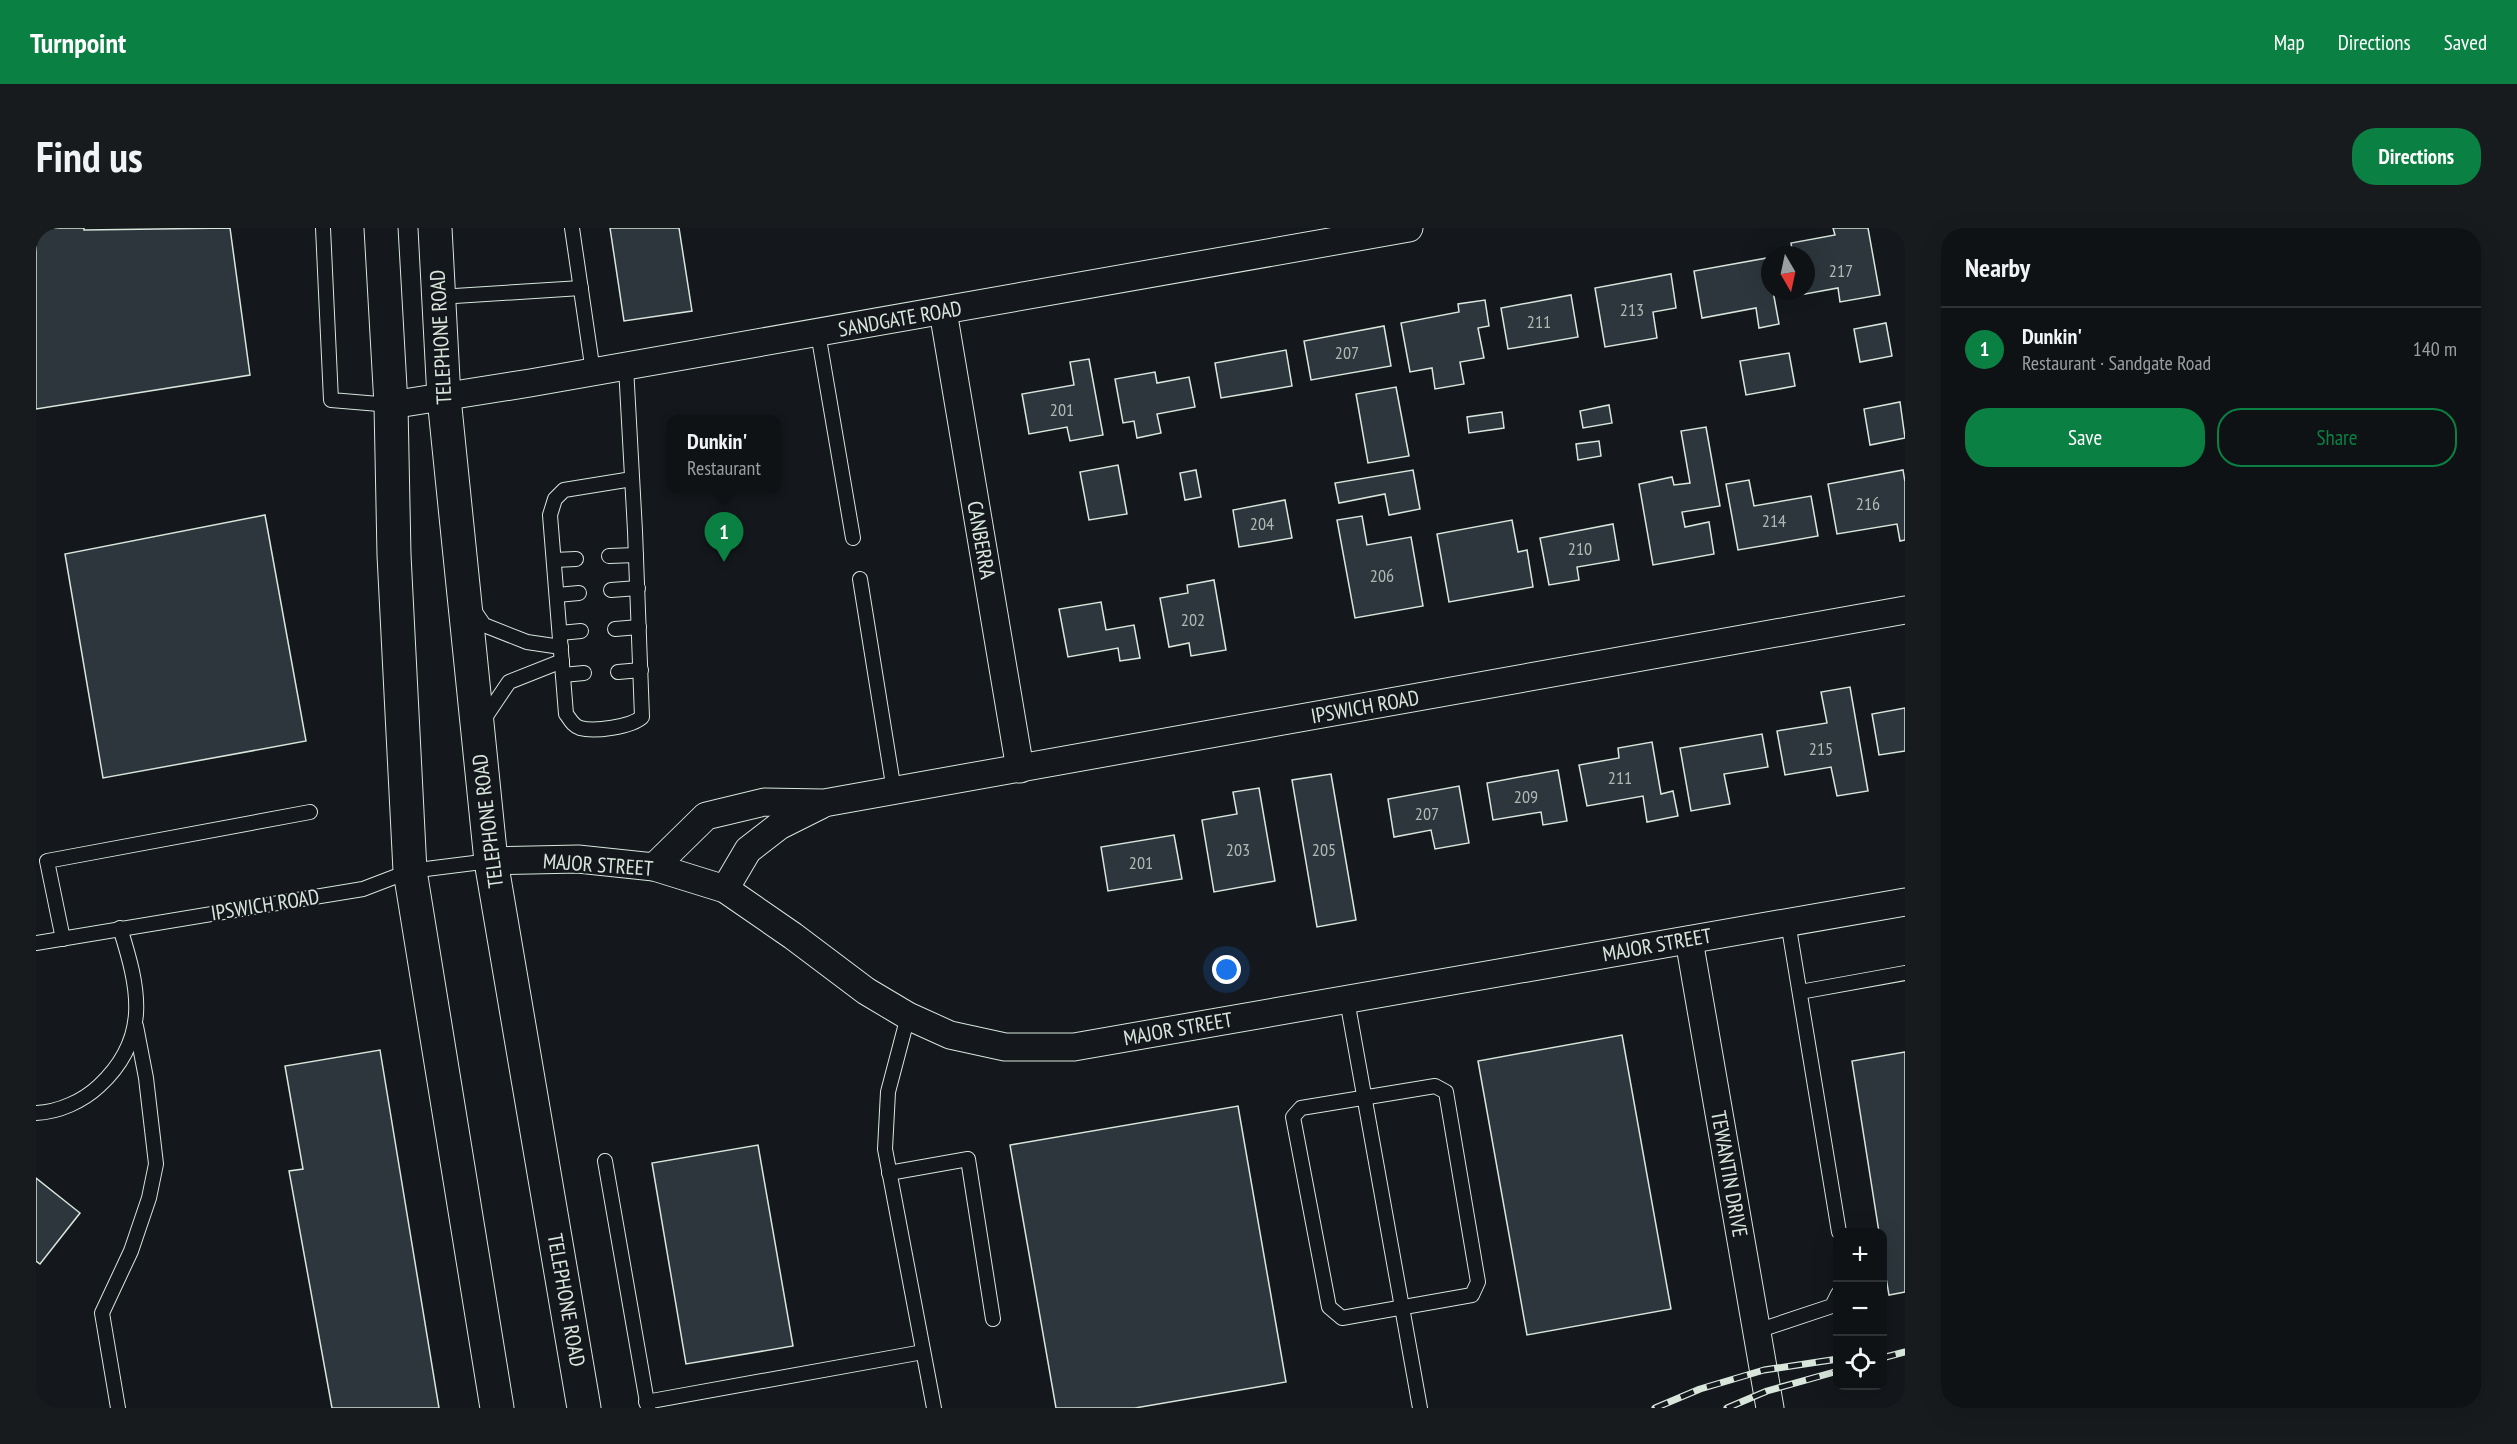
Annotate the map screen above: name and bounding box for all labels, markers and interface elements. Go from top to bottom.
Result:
text: Turnpoint [30,24,126,61]
text: Map [2274,29,2305,56]
text: Directions [2338,29,2411,56]
text: Saved [2444,29,2487,56]
button: Directions [2352,128,2481,185]
text: Find us [36,129,143,184]
north arrow [1761,246,1815,300]
text: Nearby [1965,251,2030,284]
house number: 217 [1829,259,1853,282]
street label: TELEPHONE ROAD [423,269,458,405]
street label: SANDGATE ROAD [836,294,964,343]
house number: 213 [1620,298,1644,321]
house number: 211 [1527,310,1551,333]
text: Dunkin' [2022,322,2082,350]
text: 1 [1980,336,1989,362]
text: 140 m [2413,336,2457,362]
house number: 207 [1335,341,1359,364]
text: Restaurant · Sandgate Road [2022,350,2211,376]
house number: 201 [1050,398,1074,421]
button: Save [1965,408,2205,467]
button: Share [2217,408,2457,467]
popup [667,415,781,493]
text: Dunkin' [687,427,747,455]
text: Restaurant [687,455,761,481]
house number: 216 [1856,492,1880,515]
street label: CANBERRA [961,499,1002,581]
house number: 214 [1762,509,1786,532]
pin: 1 [704,512,744,562]
house number: 204 [1250,512,1274,535]
house number: 210 [1568,537,1592,560]
house number: 206 [1370,564,1394,587]
house number: 202 [1181,608,1205,631]
street label: IPSWICH ROAD [1309,684,1421,729]
house number: 215 [1809,737,1833,760]
street label: TELEPHONE ROAD [466,753,509,890]
house number: 211 [1608,766,1632,789]
house number: 209 [1514,785,1538,808]
house number: 207 [1415,802,1439,825]
house number: 203 [1226,838,1250,861]
house number: 205 [1312,838,1336,861]
street label: MAJOR STREET [542,847,655,882]
house number: 201 [1129,851,1153,874]
street label: IPSWICH ROAD [209,883,321,926]
street label: MAJOR STREET [1600,922,1714,967]
your location [1212,955,1241,984]
street label: MAJOR STREET [1121,1006,1235,1051]
street label: TEWANTIN DRIVE [1705,1109,1754,1239]
map controls [1833,1228,1887,1390]
button: + [1833,1228,1887,1282]
street label: TELEPHONE ROAD [542,1231,591,1369]
button: − [1833,1282,1887,1336]
button: locate [1833,1336,1887,1390]

